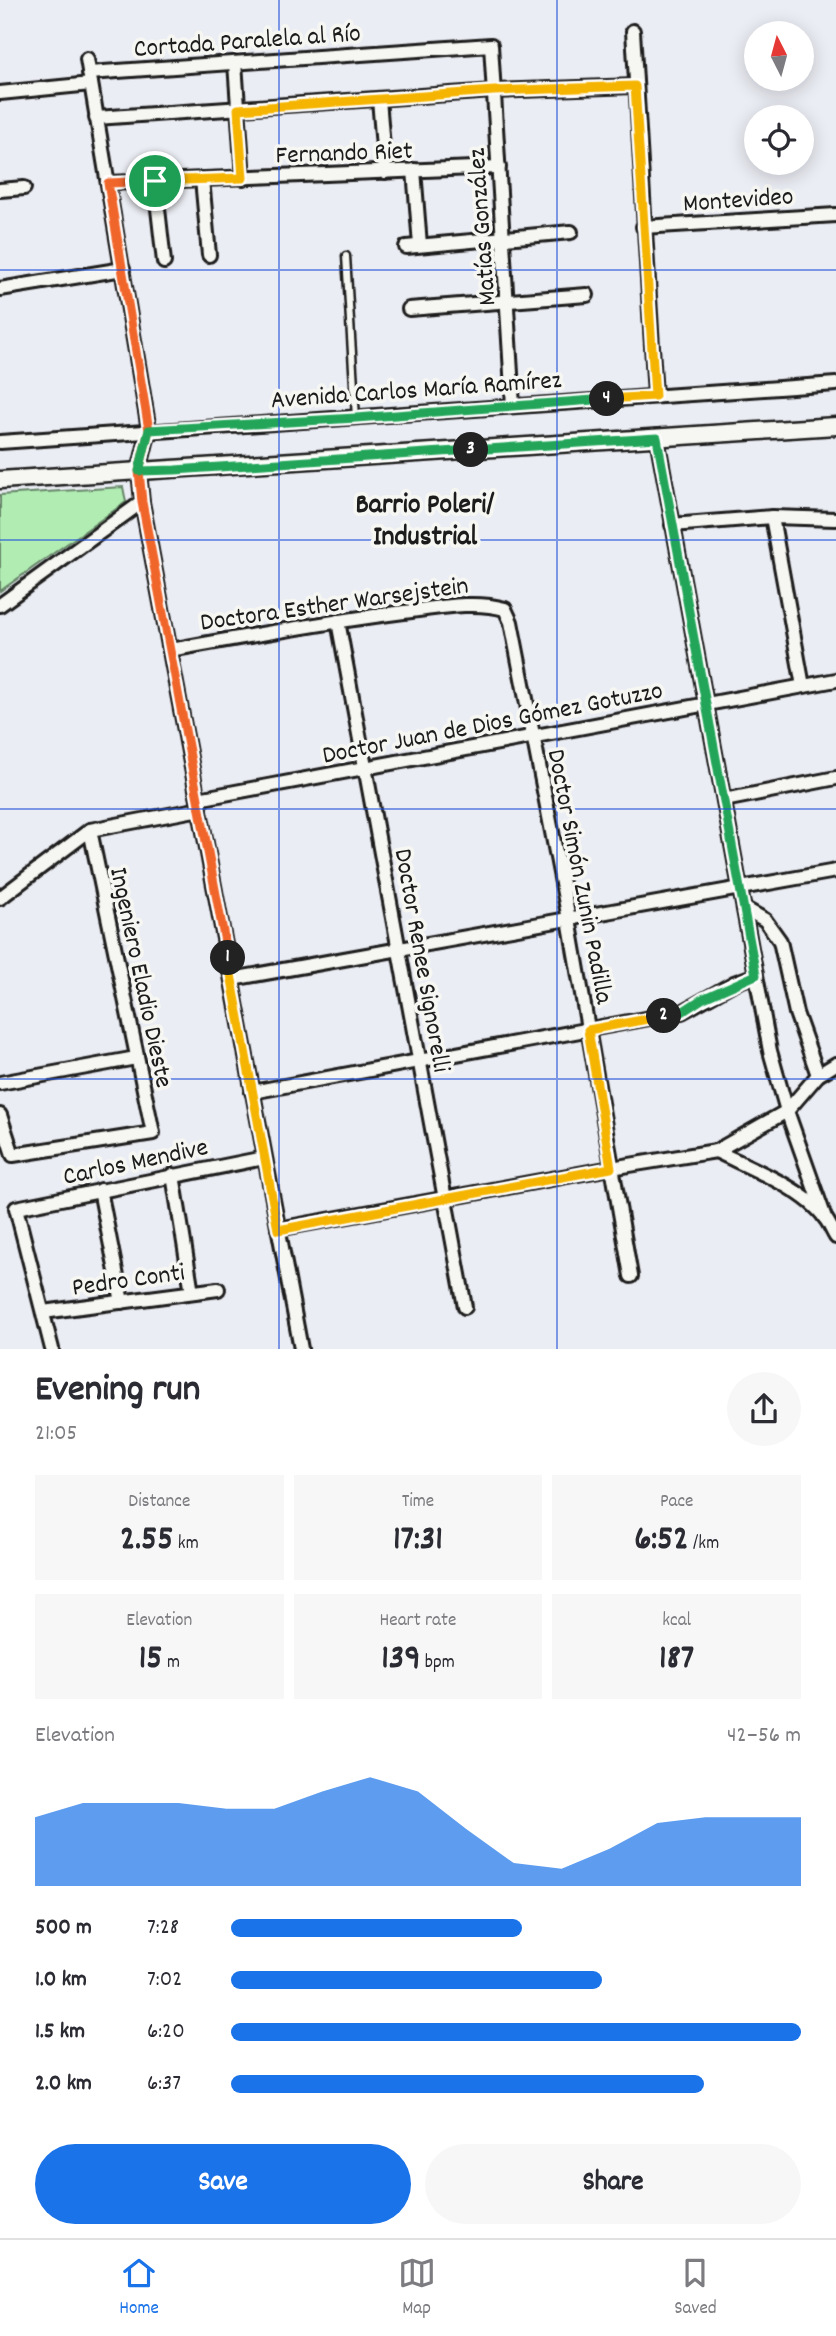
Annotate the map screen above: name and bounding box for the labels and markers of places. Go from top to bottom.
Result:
pin [125,151,185,211]
pin: 4 [590,382,624,416]
pin: 3 [454,433,489,468]
pin: 1 [210,940,246,976]
pin: 2 [646,998,682,1034]

